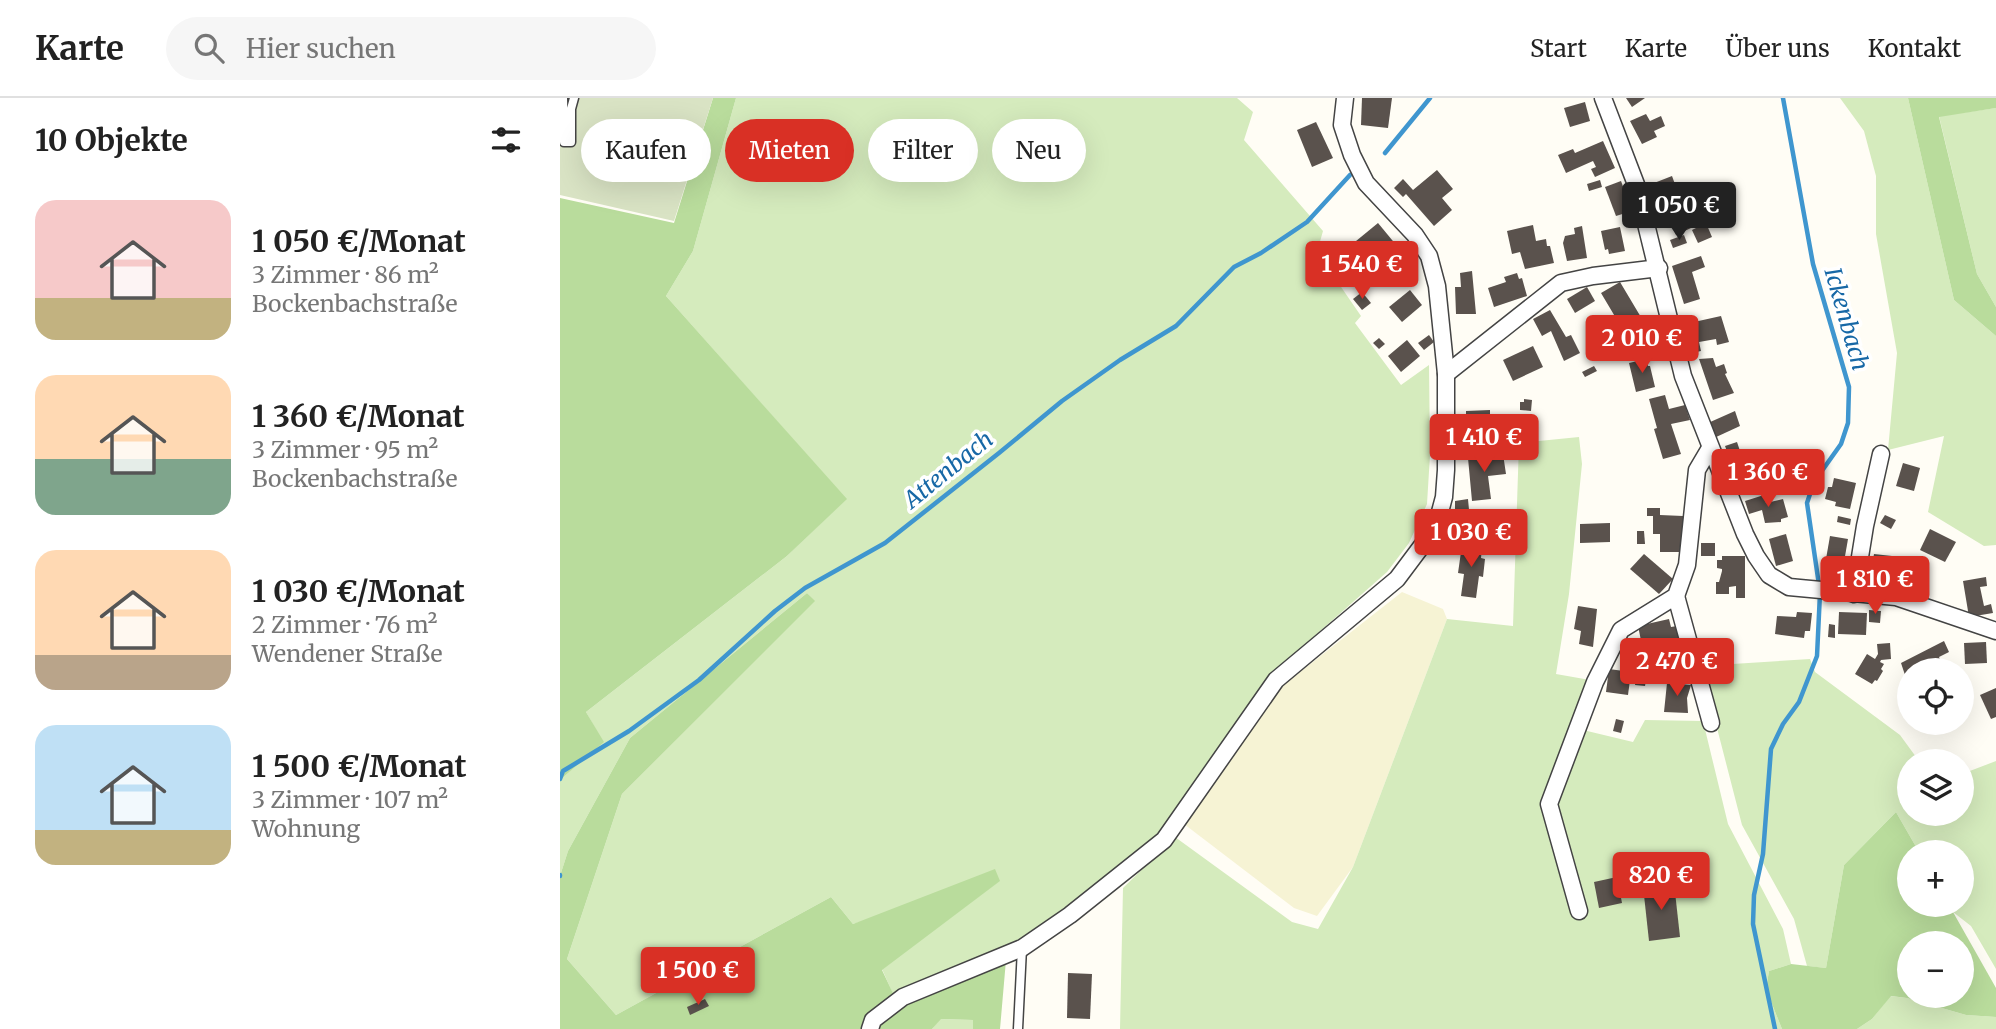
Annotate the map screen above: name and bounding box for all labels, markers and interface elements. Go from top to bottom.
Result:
search box [166,17,656,80]
text: Karte [35,28,124,69]
icon: search [190,29,228,67]
text: Hier suchen [246,32,396,65]
text: Start [1530,33,1587,64]
text: Karte [1625,33,1687,64]
text: Über uns [1725,33,1830,64]
text: Kontakt [1868,33,1961,64]
chip: Kaufen [581,119,711,182]
chip: Mieten [725,119,854,182]
chip: Filter [868,119,978,182]
chip: Neu [992,119,1086,182]
text: 10 Objekte [35,121,188,159]
icon: filters [487,121,525,159]
pin: 1 050 € [1614,183,1744,242]
text: 1 050 € [1638,190,1720,219]
text: 1 050 €/Monat [252,222,466,260]
icon: home [91,228,175,312]
pin: 1 540 € [1297,242,1427,301]
text: 1 540 € [1321,249,1403,278]
text: 3 Zimmer · 86 m² [252,260,439,289]
water label: Ickenbach [1819,264,1875,374]
text: Bockenbachstraße [252,289,457,318]
pin: 2 010 € [1577,316,1707,375]
text: 2 010 € [1602,323,1682,352]
text: 1 360 €/Monat [252,397,465,435]
icon: home [91,403,175,487]
pin: 1 410 € [1419,414,1549,474]
text: 1 410 € [1446,422,1522,451]
water label: Attenbach [896,424,999,515]
text: 3 Zimmer · 95 m² [252,435,438,464]
pin: 1 360 € [1703,450,1833,509]
text: 1 360 € [1728,457,1808,486]
text: Bockenbachstraße [252,464,457,493]
pin: 1 030 € [1406,510,1536,569]
text: 1 030 € [1430,517,1512,546]
pin: 1 810 € [1810,556,1940,616]
text: 1 810 € [1836,564,1914,593]
text: 1 030 €/Monat [252,572,465,610]
icon: home [91,578,175,662]
text: 2 Zimmer · 76 m² [252,610,437,639]
pin: 2 470 € [1612,638,1742,698]
text: Wendener Straße [252,639,443,668]
text: 2 470 € [1636,646,1718,675]
map controls [1897,658,1974,1008]
button: locate [1897,658,1974,735]
text: 1 500 €/Monat [252,747,467,785]
button: layers [1897,749,1974,826]
icon: home [91,753,175,837]
text: 3 Zimmer · 107 m² [252,785,448,814]
text: Wohnung [252,814,360,843]
button: + [1897,840,1974,917]
pin: 820 € [1612,852,1710,912]
text: 820 € [1629,860,1693,889]
button: − [1897,931,1974,1008]
pin: 1 500 € [633,948,763,1007]
text: 1 500 € [657,955,739,984]

